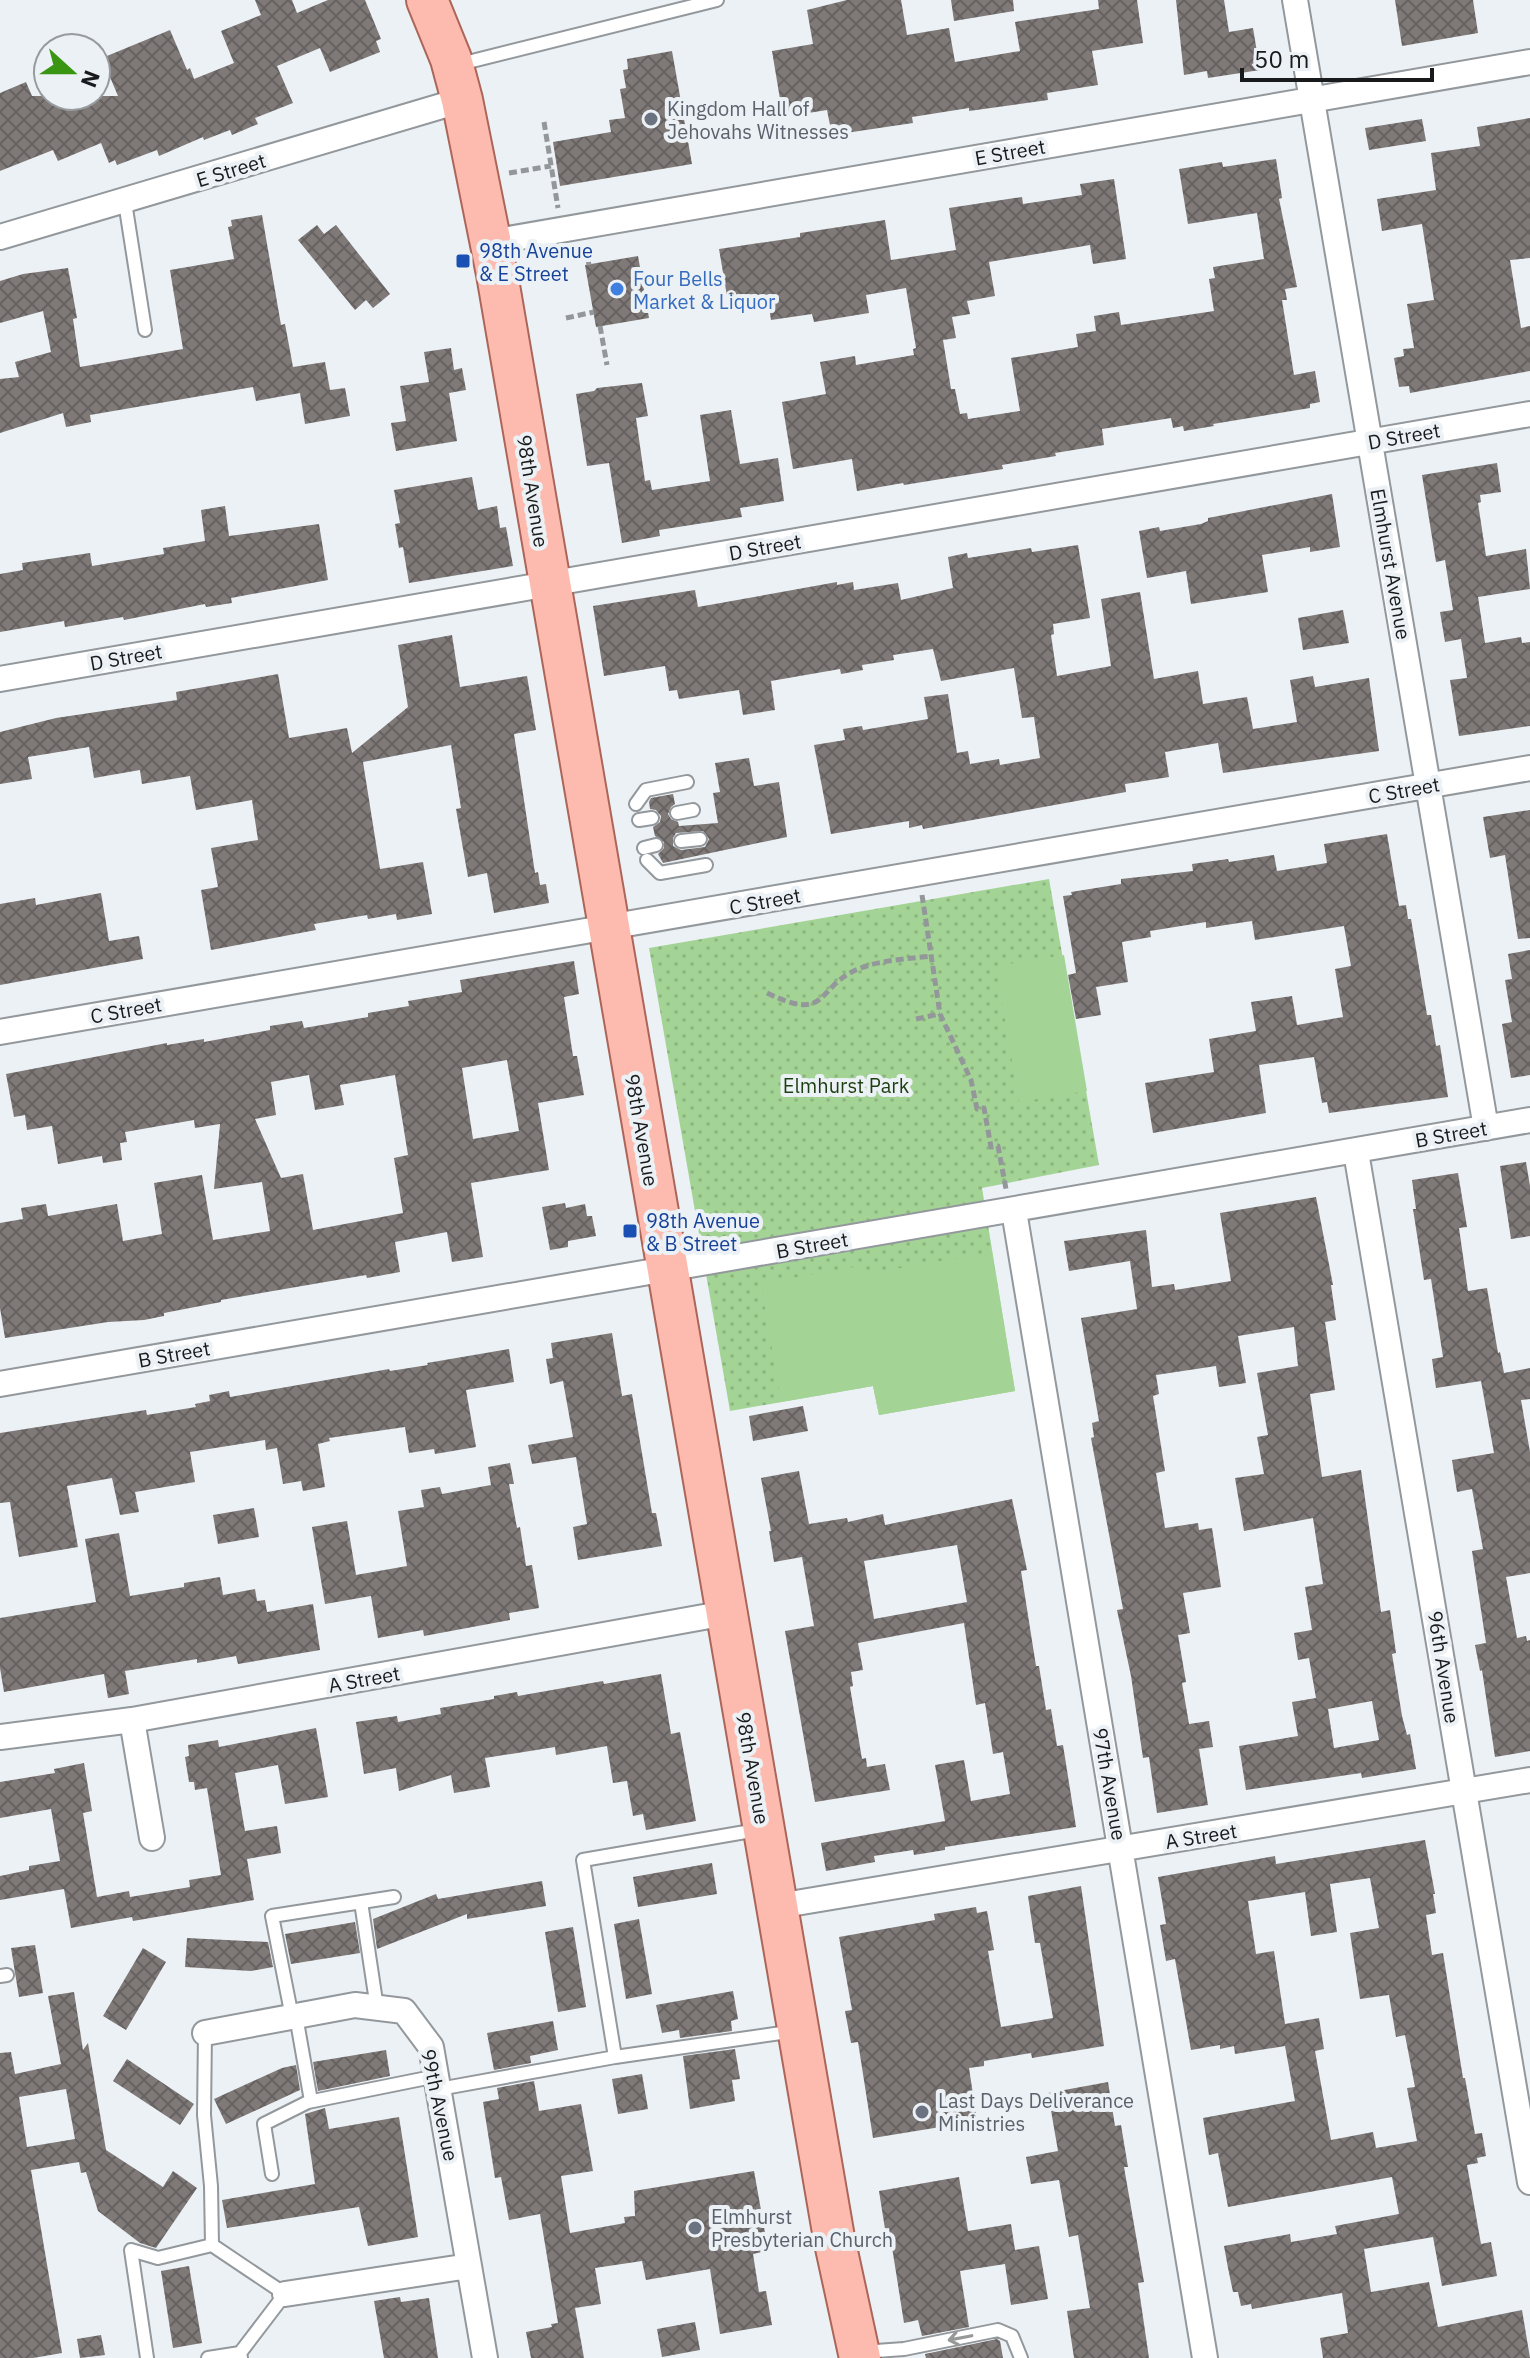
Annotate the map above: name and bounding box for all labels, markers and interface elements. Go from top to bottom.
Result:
north arrow [32,32,112,112]
scale bar [1242,32,1432,82]
text: 50 m [1254,43,1309,75]
text: N [75,67,108,92]
place label: Kingdom Hall of Jehovahs Witnesses [667,95,849,145]
marker: Kingdom Hall of Jehovahs Witnesses [642,110,660,128]
street label: E Street [973,133,1047,171]
street label: E Street [193,147,269,193]
place label: 98th Avenue & E Street [479,237,593,287]
marker: 98th Avenue & E Street [454,252,472,270]
place label: Four Bells Market & Liquor [633,265,775,315]
marker: Four Bells Market & Liquor [608,280,626,298]
street label: D Street [1366,416,1442,456]
street label: 98th Avenue [511,433,555,549]
street label: Elmhurst Avenue [1364,486,1418,642]
street label: D Street [727,527,803,567]
street label: D Street [88,637,164,677]
street label: C Street [1366,770,1442,810]
street label: C Street [727,881,803,921]
street label: C Street [88,990,164,1030]
street label: 98th Avenue [619,1072,665,1188]
park label: Elmhurst Park [783,1072,910,1099]
street label: B Street [1413,1114,1489,1154]
place label: 98th Avenue & B Street [646,1207,760,1257]
marker: 98th Avenue & B Street [621,1222,639,1240]
street label: B Street [774,1225,850,1265]
street label: B Street [136,1334,212,1374]
street label: 96th Avenue [1422,1609,1466,1725]
street label: A Street [326,1659,402,1699]
street label: 98th Avenue [730,1710,776,1826]
street label: 97th Avenue [1087,1726,1133,1842]
street label: A Street [1163,1817,1239,1855]
street label: 99th Avenue [415,2046,465,2164]
place label: Last Days Deliverance Ministries [938,2087,1134,2137]
marker: Last Days Deliverance Ministries [913,2103,931,2121]
place label: Elmhurst Presbyterian Church [711,2203,893,2253]
marker: Elmhurst Presbyterian Church [686,2219,704,2237]
one-way arrow [948,2331,973,2346]

